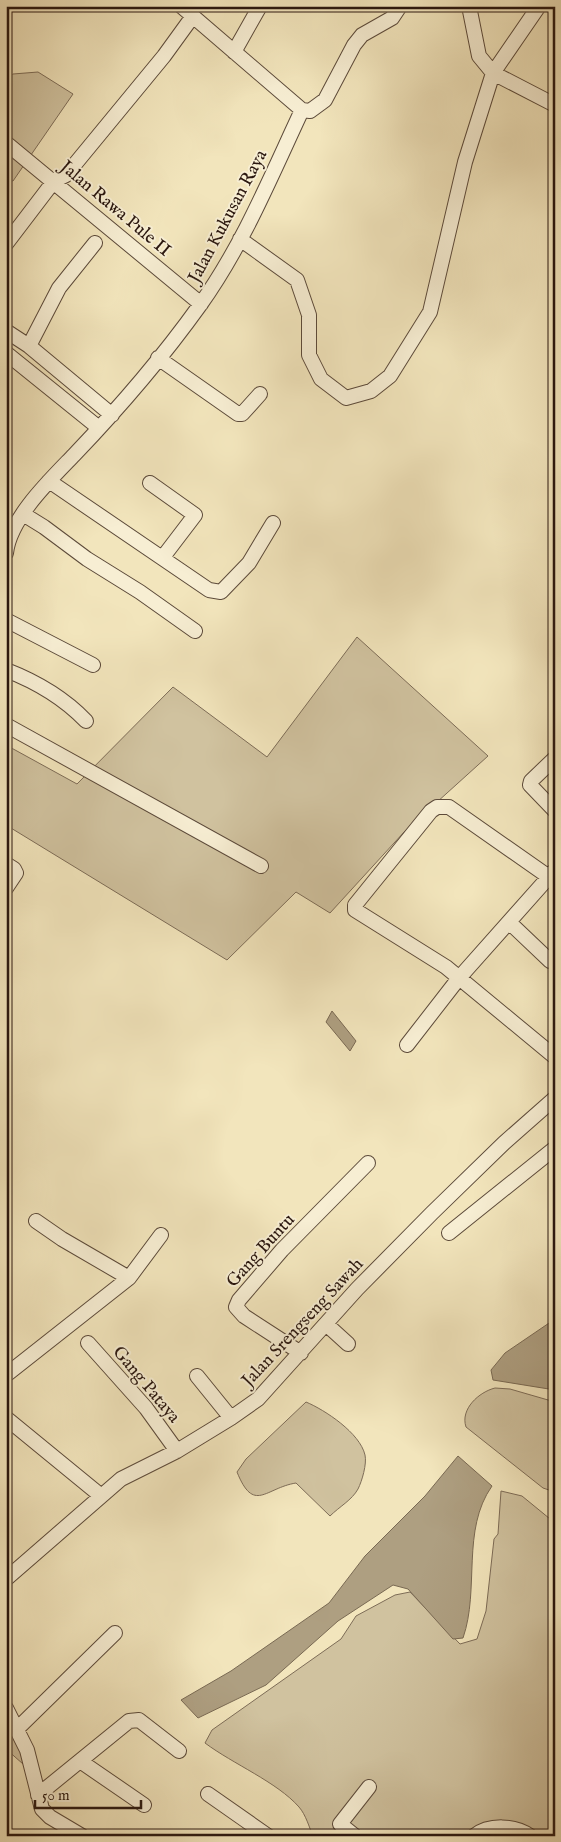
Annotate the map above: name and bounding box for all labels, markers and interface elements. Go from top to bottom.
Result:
street label: Jalan Kukusan Raya [183,146,273,289]
street label: Jalan Rawa Pule II [53,155,175,262]
street label: Gang Buntu [222,1209,300,1293]
street label: Jalan Srengseng Sawah [236,1253,369,1394]
street label: Gang Pataya [107,1342,185,1428]
scale bar [35,1777,141,1809]
text: 50 m [42,1786,70,1805]

